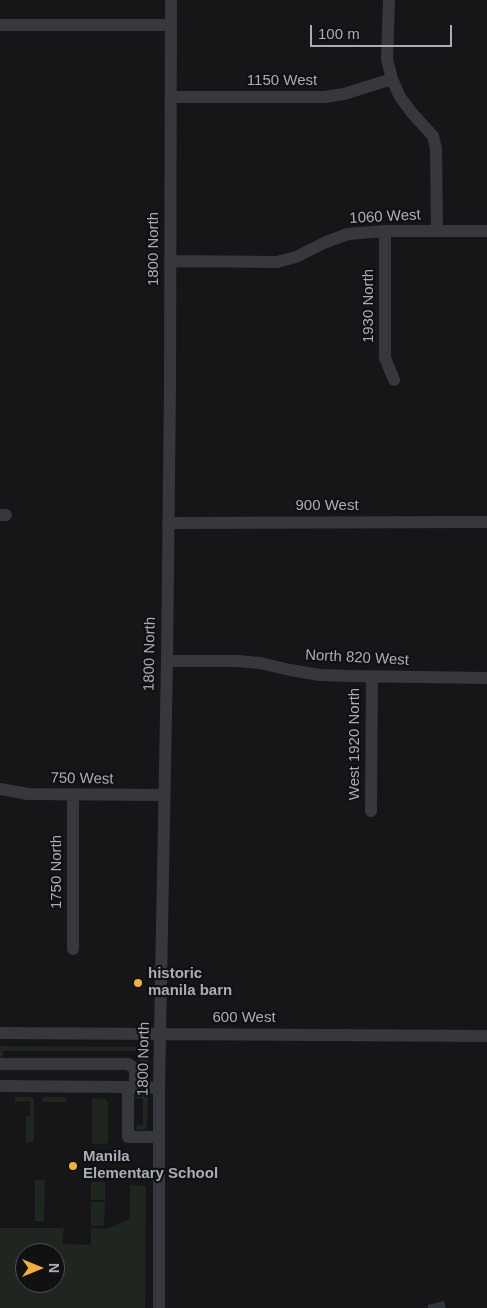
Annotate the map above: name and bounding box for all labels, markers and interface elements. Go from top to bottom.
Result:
scale bar [312,15,454,47]
text: 100 m [318,25,360,42]
street label: 1150 West [247,72,317,90]
street label: 1060 West [349,206,421,228]
street label: 1800 North [145,212,163,286]
street label: 1930 North [360,269,378,343]
street label: 900 West [295,497,359,515]
street label: 1800 North [140,617,160,691]
street label: North 820 West [305,646,409,670]
street label: West 1920 North [346,688,364,800]
street label: 750 West [50,769,114,789]
street label: 1750 North [48,835,66,909]
place label: historic manila barn [148,965,232,1000]
marker: historic manila barn [132,977,144,989]
street label: 600 West [212,1009,276,1027]
street label: 1800 North [134,1022,154,1096]
place label: Manila Elementary School [83,1148,218,1183]
marker: Manila Elementary School [67,1160,79,1172]
north arrow [15,1243,65,1293]
text: N [46,1263,62,1273]

